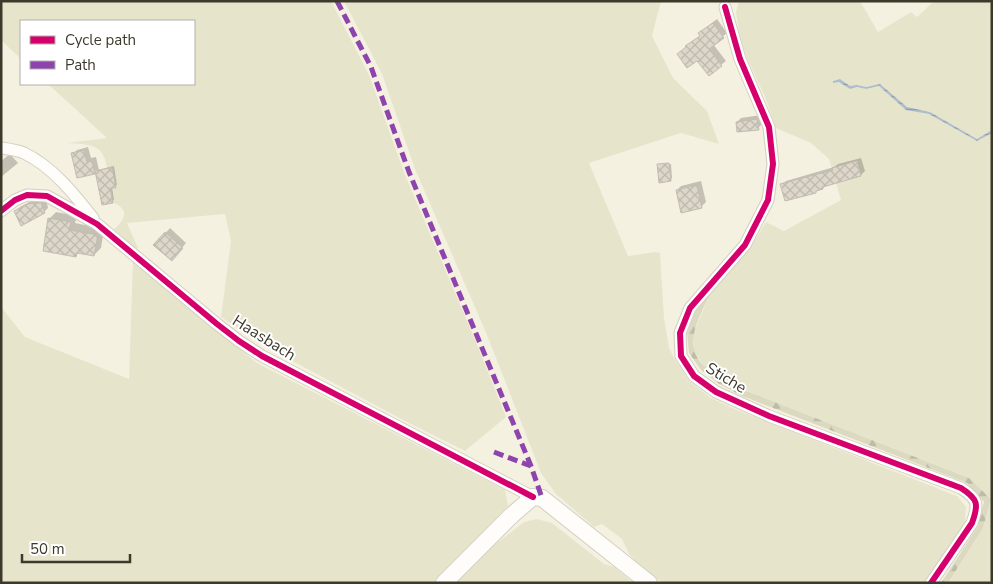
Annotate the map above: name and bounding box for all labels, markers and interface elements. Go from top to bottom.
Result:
legend [20,20,195,85]
text: Cycle path [65,30,136,50]
text: Path [65,55,96,75]
street label: Haasbach [228,310,300,366]
street label: Stiche [701,357,751,399]
scale bar [22,532,130,564]
text: 50 m [30,539,65,559]

